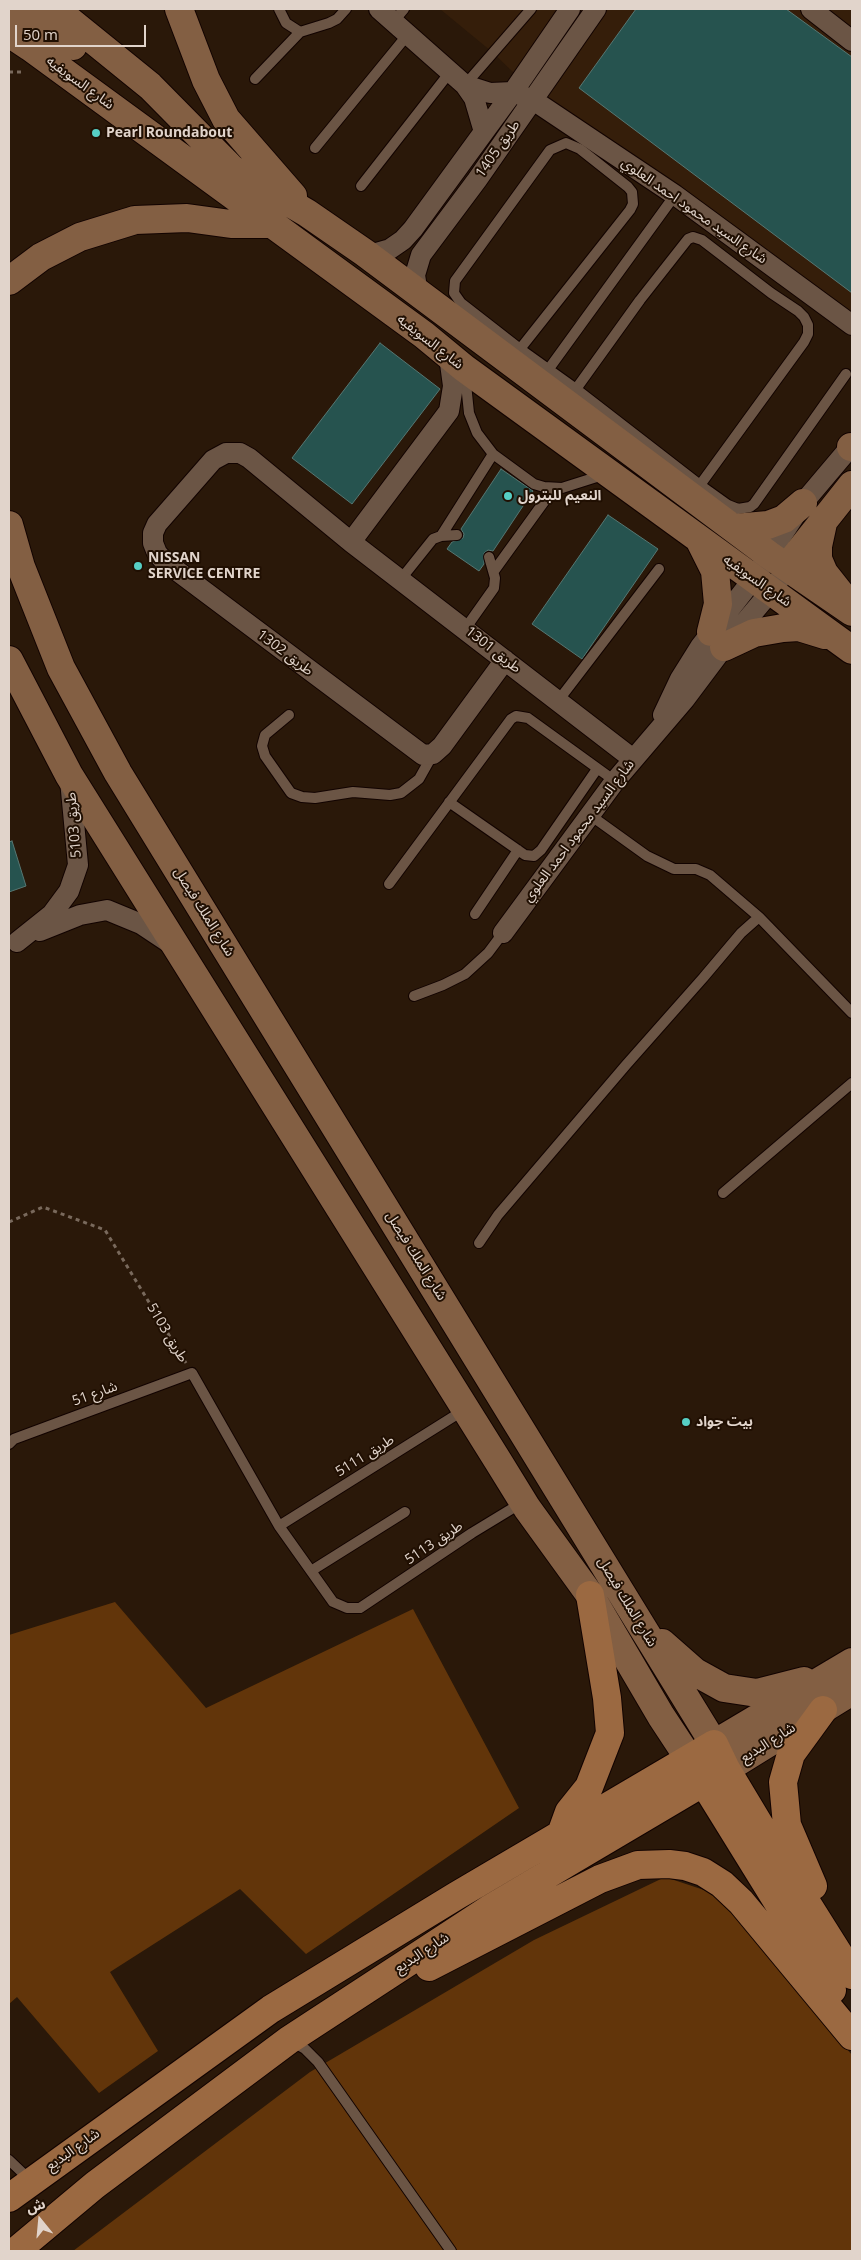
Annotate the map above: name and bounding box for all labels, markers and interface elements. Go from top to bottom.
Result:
scale bar [18,15,149,47]
text: 50 m [23,24,58,44]
street label: شارع السويفيه [43,53,117,113]
street label: طريق 1405 [472,117,524,181]
place label: Pearl Roundabout [106,125,232,141]
marker: Pearl Roundabout [90,127,102,139]
street label: شارع السيد محمود احمد العلوي [618,154,770,268]
street label: شارع السويفيه [393,311,467,373]
place label: النعيم للبترول [518,488,601,504]
marker: النعيم للبترول [502,490,514,502]
place label: NISSAN SERVICE CENTRE [148,550,260,582]
street label: شارع السويفيه [720,551,794,611]
marker: NISSAN SERVICE CENTRE [132,560,144,572]
street label: طريق 1301 [462,623,524,677]
street label: طريق 1302 [254,627,316,679]
street label: شارع السيد محمود احمد العلوي [520,757,638,905]
street label: طريق 5103 [63,792,85,858]
street label: شارع الملك فيصل [170,864,238,960]
street label: شارع الملك فيصل [382,1208,450,1304]
street label: طريق 5103 [143,1300,191,1366]
street label: شارع 51 [70,1378,120,1410]
place label: بيت جواد [696,1414,753,1430]
marker: بيت جواد [680,1416,692,1428]
street label: طريق 5111 [333,1431,397,1481]
street label: طريق 5113 [402,1518,466,1568]
street label: شارع الملك فيصل [594,1554,660,1650]
street label: شارع البديع [737,1720,799,1766]
street label: شارع البديع [392,1929,452,1977]
street label: شارع البديع [43,2125,103,2175]
text: ش [24,2193,47,2217]
north arrow [15,2195,65,2245]

